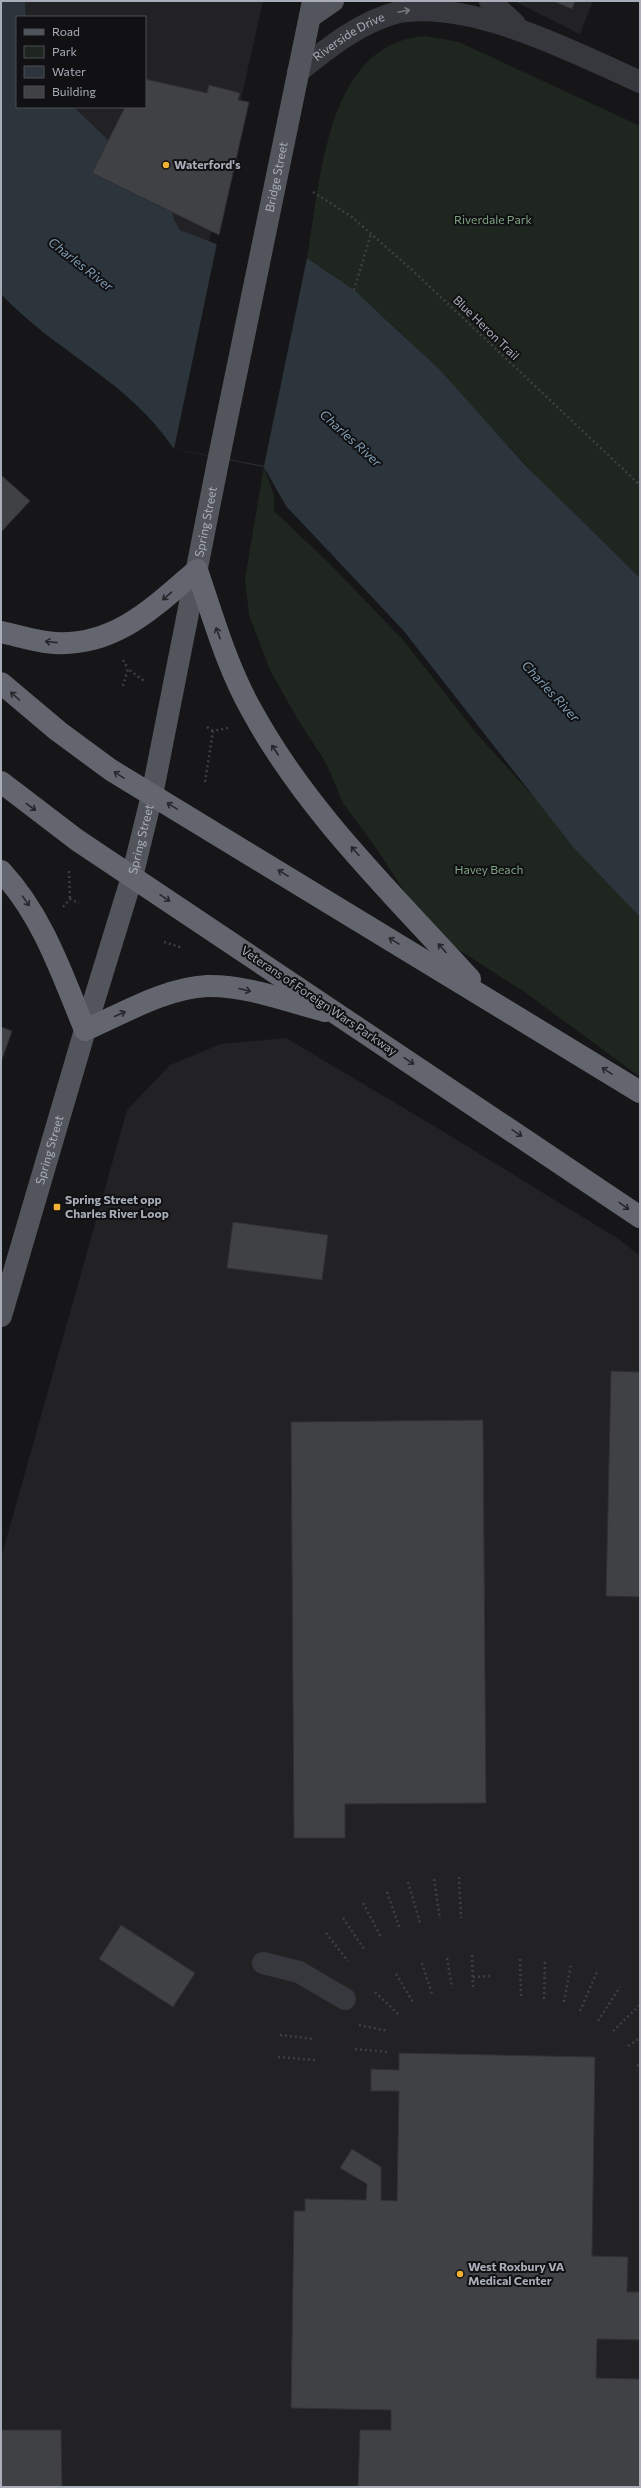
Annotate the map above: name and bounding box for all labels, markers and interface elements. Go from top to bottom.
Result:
one-way arrow [397,7,410,15]
street label: Riverside Drive [310,9,386,63]
legend [16,16,146,108]
text: Road [52,24,80,38]
text: Park [52,44,78,58]
text: Water [52,64,86,78]
text: Building [52,84,96,98]
street label: Bridge Street [262,140,290,213]
place label: Waterford's [174,157,241,171]
marker: Waterford's [161,160,171,170]
park label: Riverdale Park [454,212,532,226]
water label: Charles River [46,234,117,295]
street label: Blue Heron Trail [451,292,523,362]
water label: Charles River [317,406,386,470]
street label: Spring Street [191,485,219,558]
one-way arrow [162,591,173,600]
one-way arrow [214,627,222,639]
one-way arrow [45,639,58,646]
water label: Charles River [519,657,584,725]
one-way arrow [11,692,21,701]
one-way arrow [271,744,279,755]
one-way arrow [113,770,125,778]
one-way arrow [26,802,37,811]
street label: Spring Street [125,802,156,876]
one-way arrow [166,802,178,810]
one-way arrow [351,846,360,857]
park label: Havey Beach [455,862,523,876]
one-way arrow [277,869,289,877]
one-way arrow [159,894,170,902]
one-way arrow [22,896,30,907]
one-way arrow [389,937,400,945]
street label: Veterans of Foreign Wars Parkway [239,943,400,1058]
one-way arrow [438,943,447,953]
one-way arrow [238,987,251,995]
one-way arrow [114,1010,126,1018]
one-way arrow [403,1057,415,1065]
one-way arrow [601,1067,613,1075]
street label: Spring Street [32,1113,66,1186]
one-way arrow [511,1129,522,1137]
place label: Spring Street opp Charles River Loop [65,1192,169,1220]
marker: Spring Street opp Charles River Loop [52,1202,62,1212]
one-way arrow [619,1202,630,1210]
place label: West Roxbury VA Medical Center [468,2259,565,2287]
marker: West Roxbury VA Medical Center [455,2269,465,2279]

